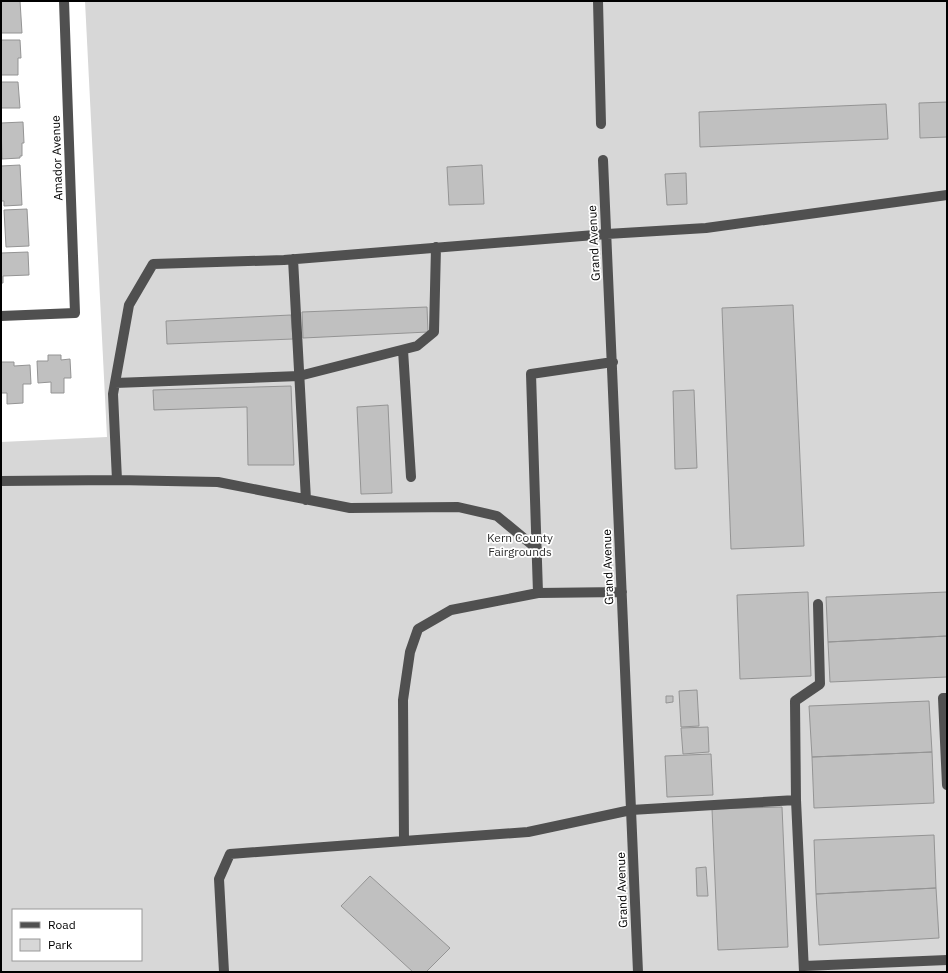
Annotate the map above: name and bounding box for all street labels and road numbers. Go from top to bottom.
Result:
street label: Amador Avenue [47,115,65,201]
street label: Grand Avenue [584,204,603,281]
street label: Grand Avenue [599,528,616,605]
street label: Grand Avenue [613,851,630,928]

